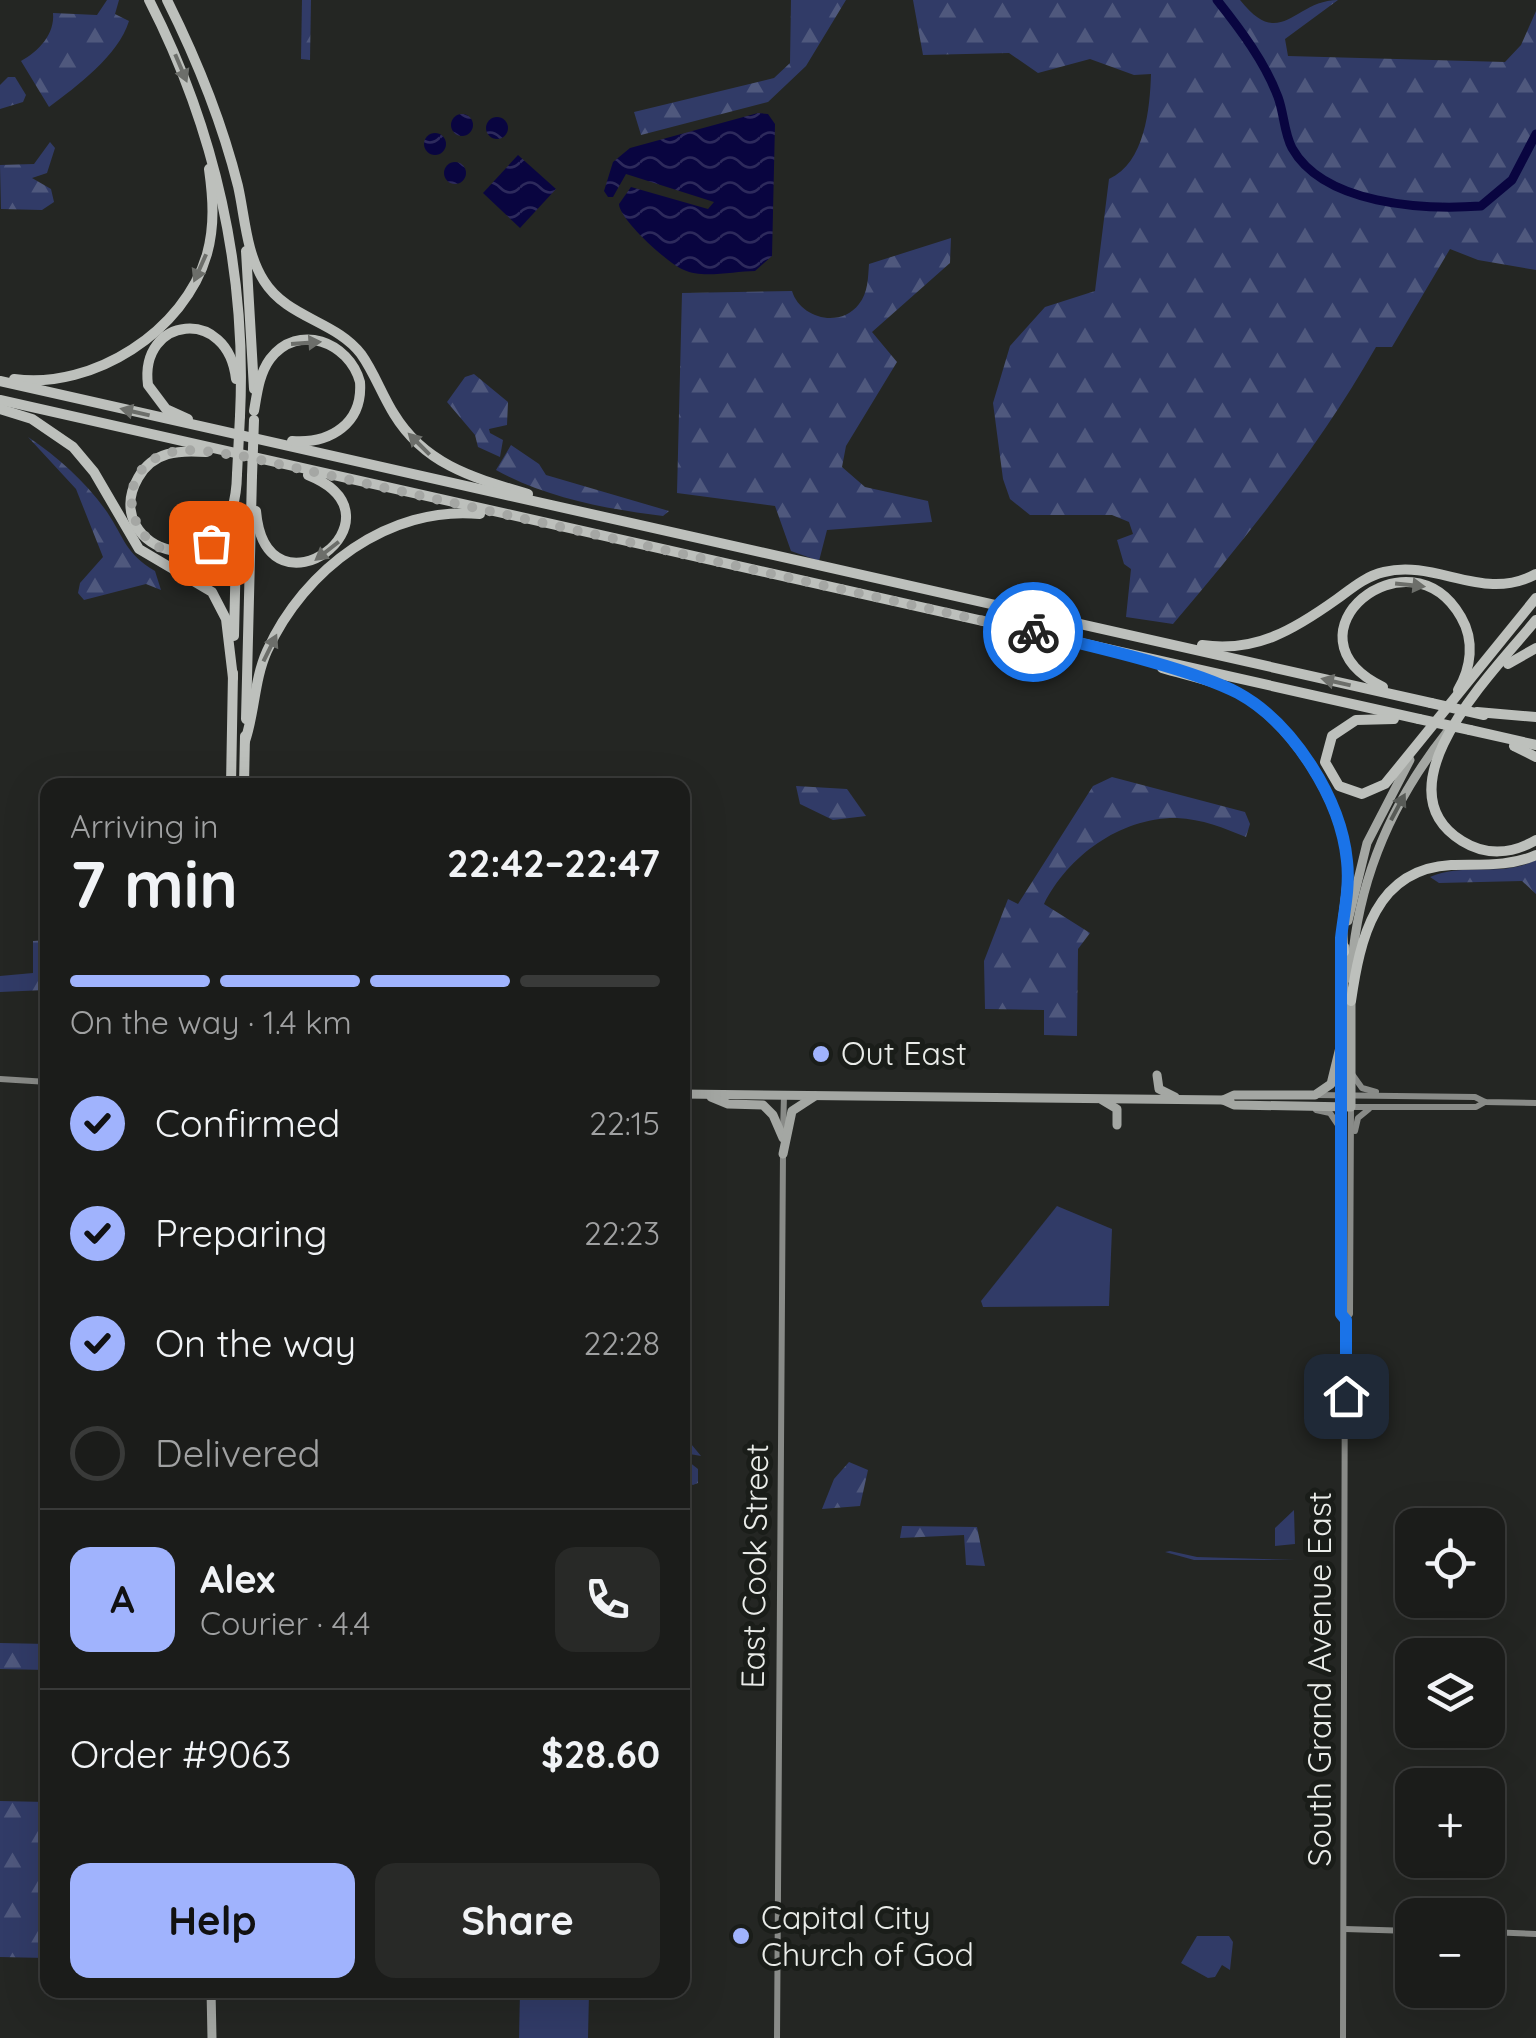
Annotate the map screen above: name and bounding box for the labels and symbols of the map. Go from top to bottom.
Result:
one-way arrow [173,53,189,83]
one-way arrow [192,254,208,283]
one-way arrow [291,334,322,350]
one-way arrow [119,404,150,419]
one-way arrow [408,433,432,456]
pin [169,501,254,586]
one-way arrow [314,539,340,561]
one-way arrow [1394,577,1426,593]
courier [983,582,1083,682]
one-way arrow [262,633,279,662]
one-way arrow [1320,673,1351,689]
one-way arrow [1389,792,1406,821]
place label: Out East [841,1033,967,1073]
marker: Out East [810,1043,832,1065]
pin [1304,1354,1389,1439]
street label: East Cook Street [732,1443,776,1689]
street label: South Grand Avenue East [1299,1491,1339,1867]
place label: Capital City Church of God [761,1897,974,1974]
marker: Capital City Church of God [730,1925,752,1947]

